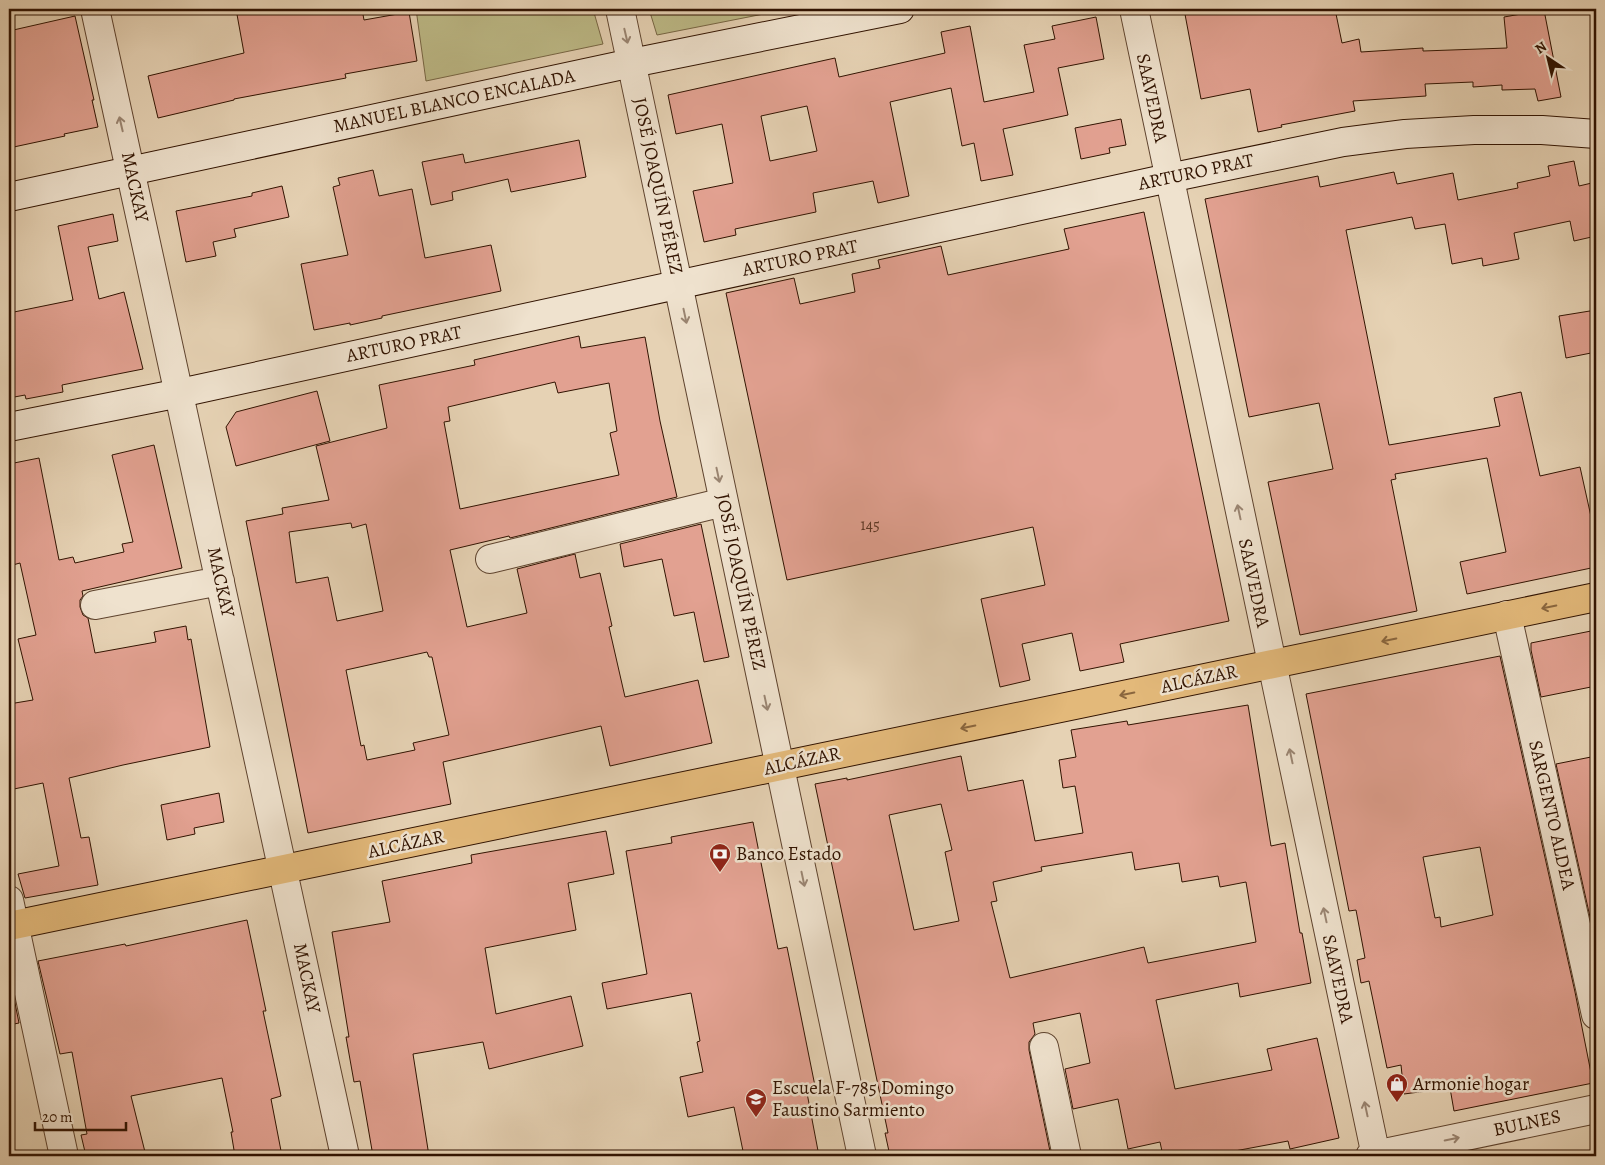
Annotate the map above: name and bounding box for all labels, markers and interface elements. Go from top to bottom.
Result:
one-way arrow [622,27,631,43]
north arrow [1522,32,1572,82]
text: N [1531,37,1550,58]
street label: SAAVEDRA [1130,51,1174,146]
street label: MANUEL BLANCO ENCALADA [331,62,578,139]
street label: JOSÉ JOAQUÍN PÉREZ [627,95,689,277]
one-way arrow [116,116,125,132]
street label: ARTURO PRAT [1135,147,1257,197]
street label: MACKAY [115,150,155,225]
street label: ARTURO PRAT [739,233,861,283]
one-way arrow [681,308,690,324]
street label: ARTURO PRAT [343,319,465,369]
one-way arrow [714,467,723,483]
street label: JOSÉ JOAQUÍN PÉREZ [710,491,772,673]
one-way arrow [1234,504,1243,520]
house number: 145 [860,514,880,536]
street label: SAAVEDRA [1232,536,1276,631]
street label: MACKAY [201,545,241,620]
one-way arrow [1541,602,1557,612]
one-way arrow [1382,635,1398,645]
street label: ALCÁZAR [1158,658,1240,700]
one-way arrow [1120,690,1136,699]
one-way arrow [762,694,771,710]
one-way arrow [961,723,977,732]
street label: SARGENTO ALDEA [1522,738,1582,893]
street label: ALCÁZAR [761,740,843,782]
one-way arrow [1286,749,1295,765]
street label: ALCÁZAR [365,823,447,865]
place label: Banco Estado [736,841,841,867]
bank icon: Banco Estado [708,842,732,873]
one-way arrow [799,870,809,886]
one-way arrow [1320,908,1329,924]
street label: SAAVEDRA [1316,932,1360,1027]
street label: MACKAY [287,941,327,1016]
place label: Armonie hogar [1412,1071,1529,1097]
shop icon: Armonie hogar [1385,1072,1409,1103]
place label: Escuela F-785 Domingo Faustino Sarmiento [772,1075,954,1123]
school or university icon: Escuela F-785 Domingo Faustino Sarmiento [744,1087,768,1118]
scale bar [35,1100,126,1132]
one-way arrow [1361,1101,1370,1117]
street label: BULNES [1491,1103,1563,1143]
text: 20 m [42,1107,73,1127]
one-way arrow [1444,1134,1460,1143]

